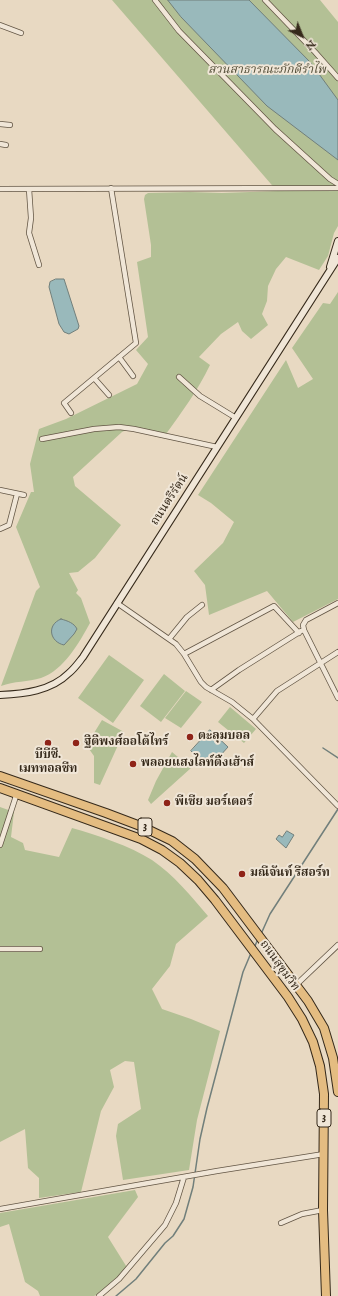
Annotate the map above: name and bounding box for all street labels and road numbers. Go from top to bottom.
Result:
street label: ถนนตรีรัตน์ [148,472,192,528]
road number: 3 [138,818,152,836]
street label: ถนนสุขุมวิท [256,938,302,994]
road number: 3 [317,1109,331,1127]

